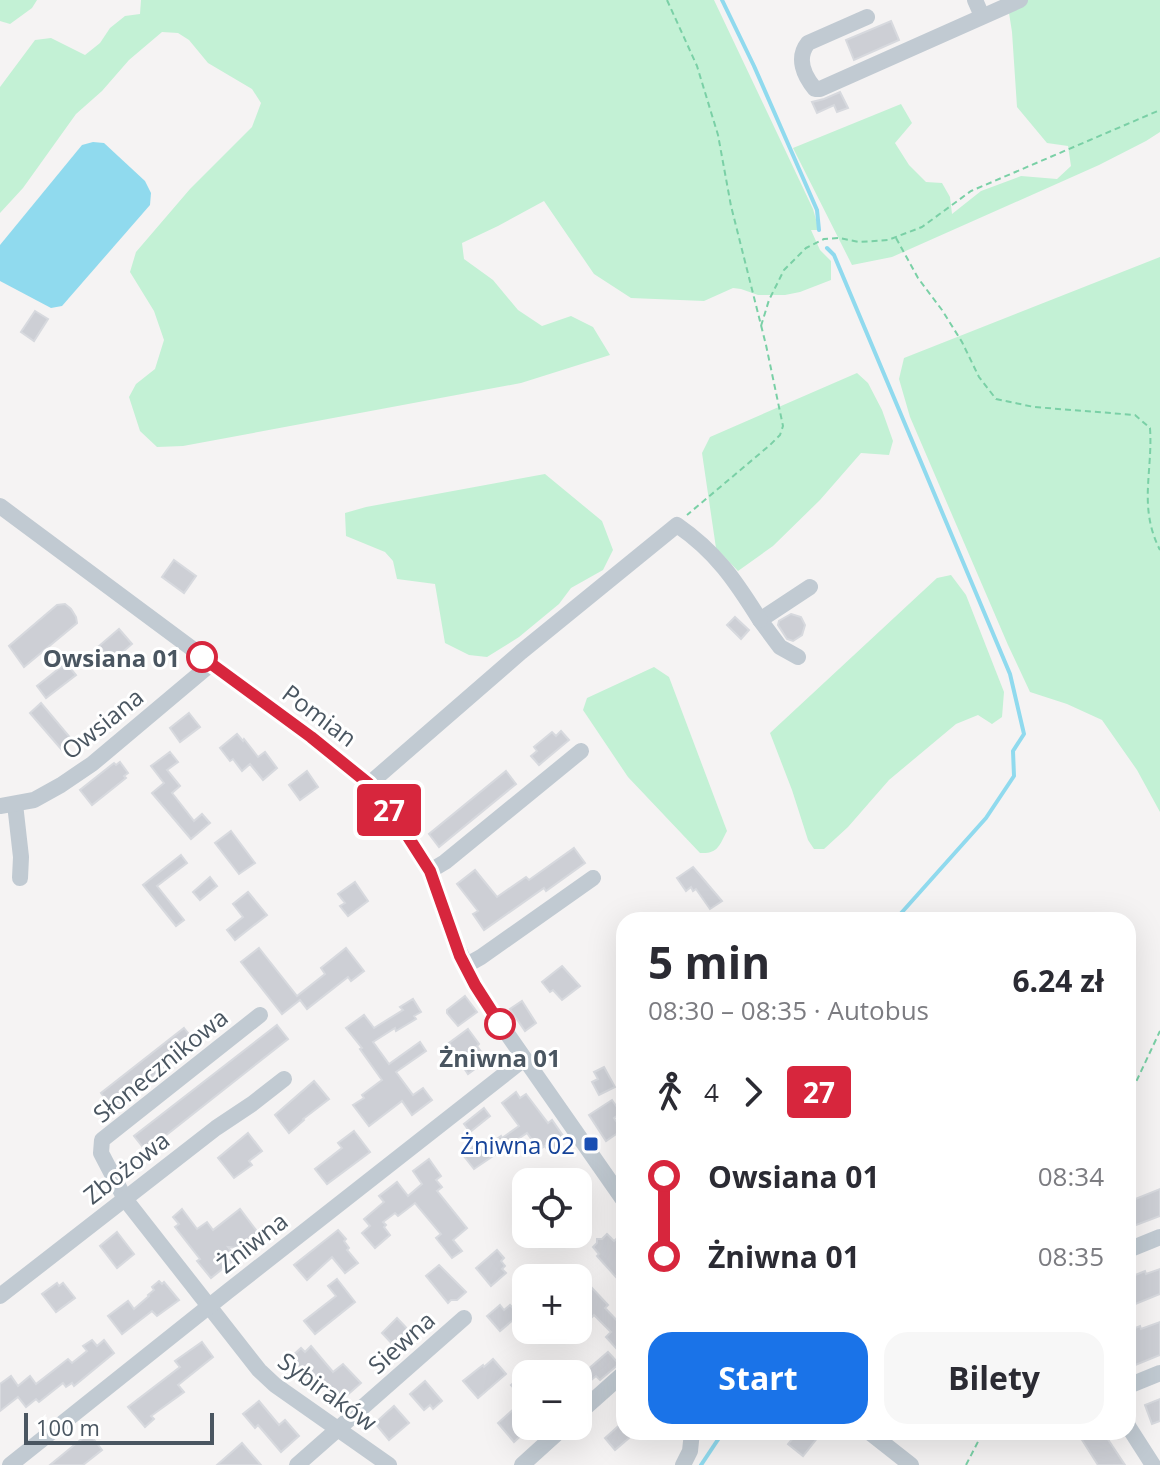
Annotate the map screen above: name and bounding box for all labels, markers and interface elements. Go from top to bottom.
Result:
place label: Owsiana 01 [43,641,180,674]
marker: Owsiana 01 [187,642,217,672]
street label: Pomian [276,676,364,754]
street label: Owsiana [54,680,150,766]
line badge: 27 [353,784,425,836]
text: 27 [373,791,405,829]
text: 5 min [648,932,770,992]
text: 6.24 zł [1012,960,1104,1001]
text: 08:30 – 08:35 · Autobus [648,992,929,1028]
street label: Słonecznikowa [86,1000,234,1130]
marker: Żniwna 01 [485,1009,515,1039]
place label: Żniwna 01 [439,1041,561,1074]
icon: walk [648,1070,692,1114]
icon: forward [731,1070,775,1114]
text: 27 [803,1073,835,1111]
text: 4 [704,1074,719,1110]
street label: Zbożowa [76,1123,176,1211]
place label: Żniwna 02 [460,1128,575,1161]
marker: Żniwna 02 [582,1135,600,1153]
text: Owsiana 01 [708,1156,880,1197]
text: 08:34 [1038,1158,1104,1194]
map controls [512,1168,592,1440]
button: locate [512,1168,592,1248]
street label: Żniwna [210,1204,294,1280]
text: Żniwna 01 [708,1236,860,1277]
text: 08:35 [1038,1238,1104,1274]
button: + [512,1264,592,1344]
street label: Siewna [360,1303,442,1381]
button: Start [648,1332,868,1424]
button: Bilety [884,1332,1104,1424]
street label: Sybiraków [272,1344,384,1438]
button: − [512,1360,592,1440]
scale bar [24,1409,214,1445]
text: 100 m [36,1412,100,1442]

